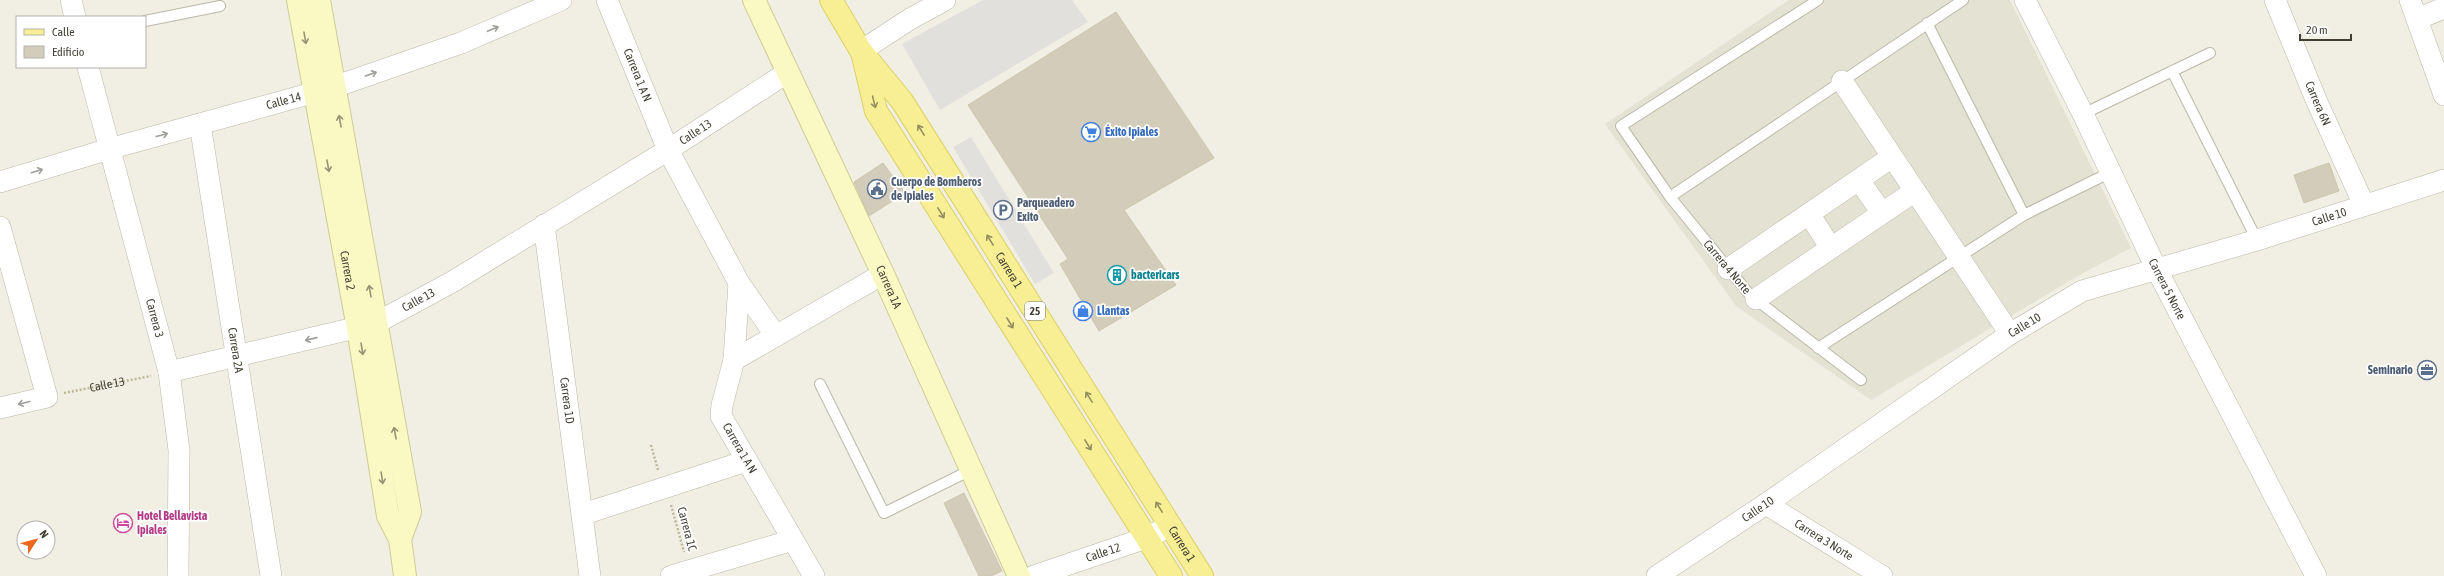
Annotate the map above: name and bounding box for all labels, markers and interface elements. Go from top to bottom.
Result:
legend [16,16,146,68]
scale bar [2300,16,2351,42]
text: 20 m [2306,23,2328,37]
text: Calle [52,25,75,39]
one-way arrow [487,25,499,33]
one-way arrow [301,31,309,44]
text: Edificio [52,45,85,59]
street label: Carrera 1 A N [620,46,655,104]
one-way arrow [365,70,377,78]
street label: Carrera 6N [2302,79,2334,128]
street label: Calle 14 [265,89,303,112]
one-way arrow [871,96,878,109]
one-way arrow [336,115,344,128]
street label: Calle 13 [677,117,714,148]
supermarket icon: Éxito Ipiales [1080,121,1102,143]
one-way arrow [916,124,924,136]
place label: Éxito Ipiales [1105,124,1159,139]
one-way arrow [155,131,168,138]
one-way arrow [325,159,333,172]
one-way arrow [31,167,44,174]
place label: Cuerpo de Bomberos de Ipiales [891,175,982,203]
public building icon: Cuerpo de Bomberos de Ipiales [866,178,888,200]
place label: Parqueadero Exito [1017,196,1075,224]
parking icon: Parqueadero Exito [992,199,1014,221]
street label: Calle 10 [2310,205,2349,229]
one-way arrow [937,207,945,218]
one-way arrow [986,235,994,246]
street label: Carrera 4 Norte [1700,237,1754,297]
street label: Carrera 2 [337,250,358,291]
street label: Carrera 1 [992,250,1026,291]
street label: Carrera 5 Norte [2146,256,2188,322]
street label: Carrera 1A [873,263,905,311]
building icon: bactericars [1106,264,1128,286]
place label: bactericars [1131,268,1180,282]
one-way arrow [366,285,374,298]
street label: Calle 13 [399,285,437,315]
street label: Carrera 3 [143,297,167,339]
shop icon: Llantas [1072,300,1094,322]
road number: 25 [1025,302,1045,320]
place label: Llantas [1097,304,1130,318]
street label: Calle 10 [2006,310,2044,340]
one-way arrow [1007,317,1015,329]
street label: Carrera 2A [225,327,246,374]
one-way arrow [304,335,317,343]
one-way arrow [358,342,366,355]
office icon: Seminario [2416,359,2438,381]
place label: Seminario [2368,363,2413,377]
street label: Calle 13 [88,374,126,395]
street label: Carrera 1D [557,377,577,425]
one-way arrow [1085,392,1094,403]
one-way arrow [17,399,30,407]
street label: Carrera 1 A N [720,420,760,476]
one-way arrow [391,426,399,439]
one-way arrow [1084,439,1092,451]
one-way arrow [378,471,386,484]
street label: Calle 10 [1739,493,1777,525]
one-way arrow [1154,502,1163,513]
street label: Carrera 1C [674,505,700,553]
place label: Hotel Bellavista Ipiales [137,509,208,537]
hotel icon: Hotel Bellavista Ipiales [112,512,134,534]
street label: Carrera 3 Norte [1792,516,1856,563]
north arrow [16,520,56,560]
street label: Carrera 1 [1165,524,1199,565]
text: N [37,528,51,540]
street label: Calle 12 [1084,540,1122,565]

